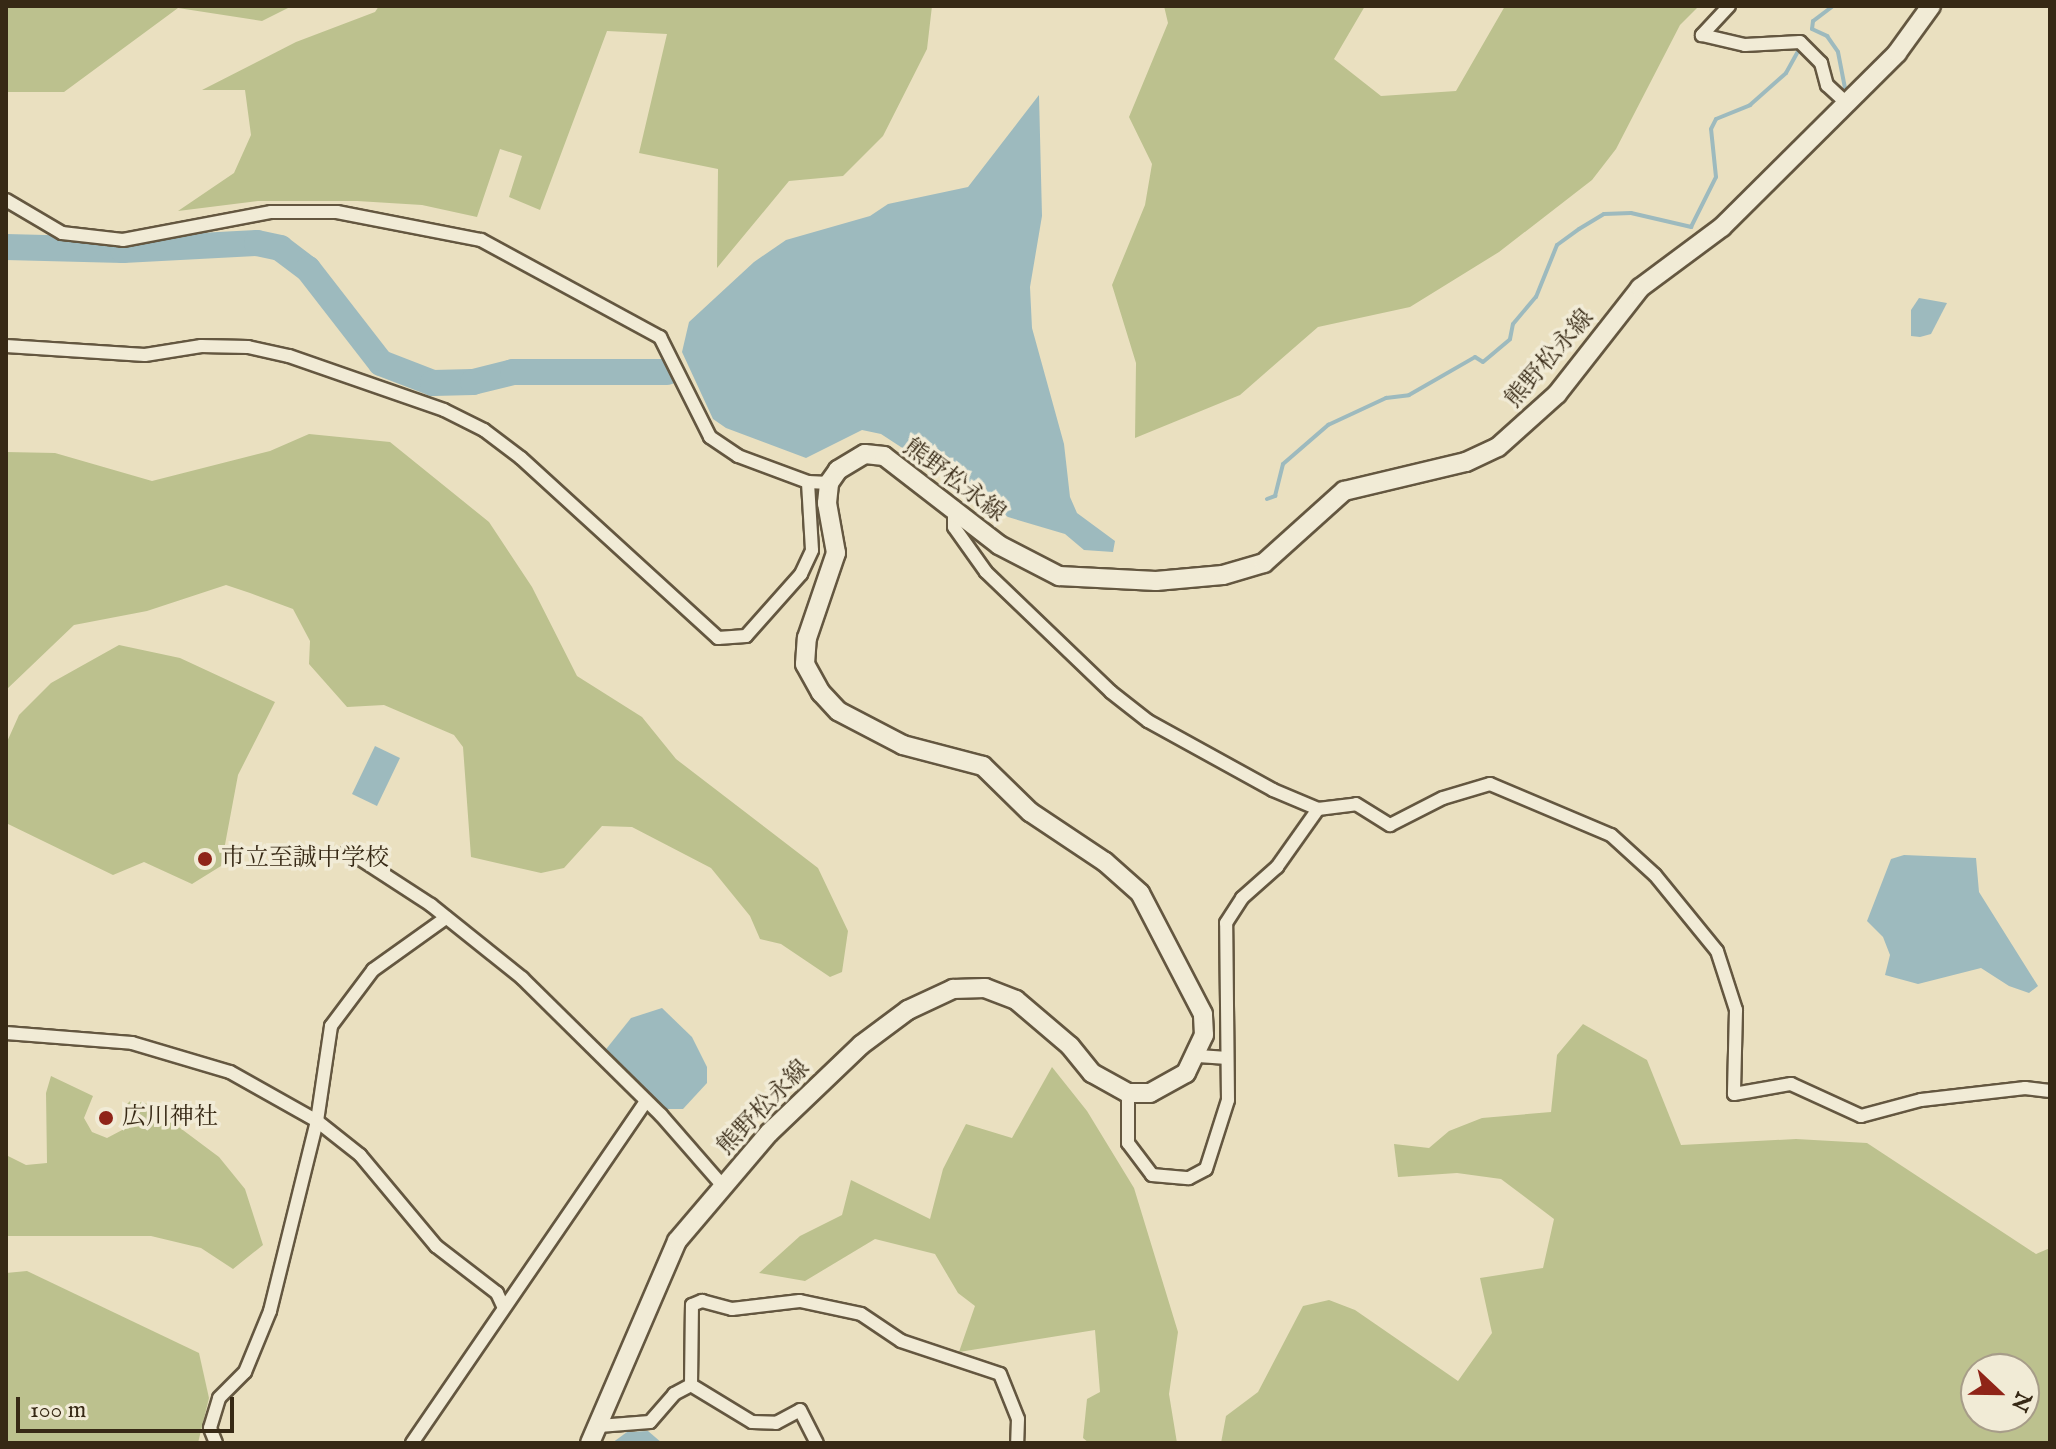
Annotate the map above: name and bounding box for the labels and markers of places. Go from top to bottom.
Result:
place label: 市立至誠中学校 [221,845,389,873]
marker: 市立至誠中学校 [196,850,214,868]
place label: 広川神社 [122,1104,218,1132]
marker: 広川神社 [97,1109,115,1127]

